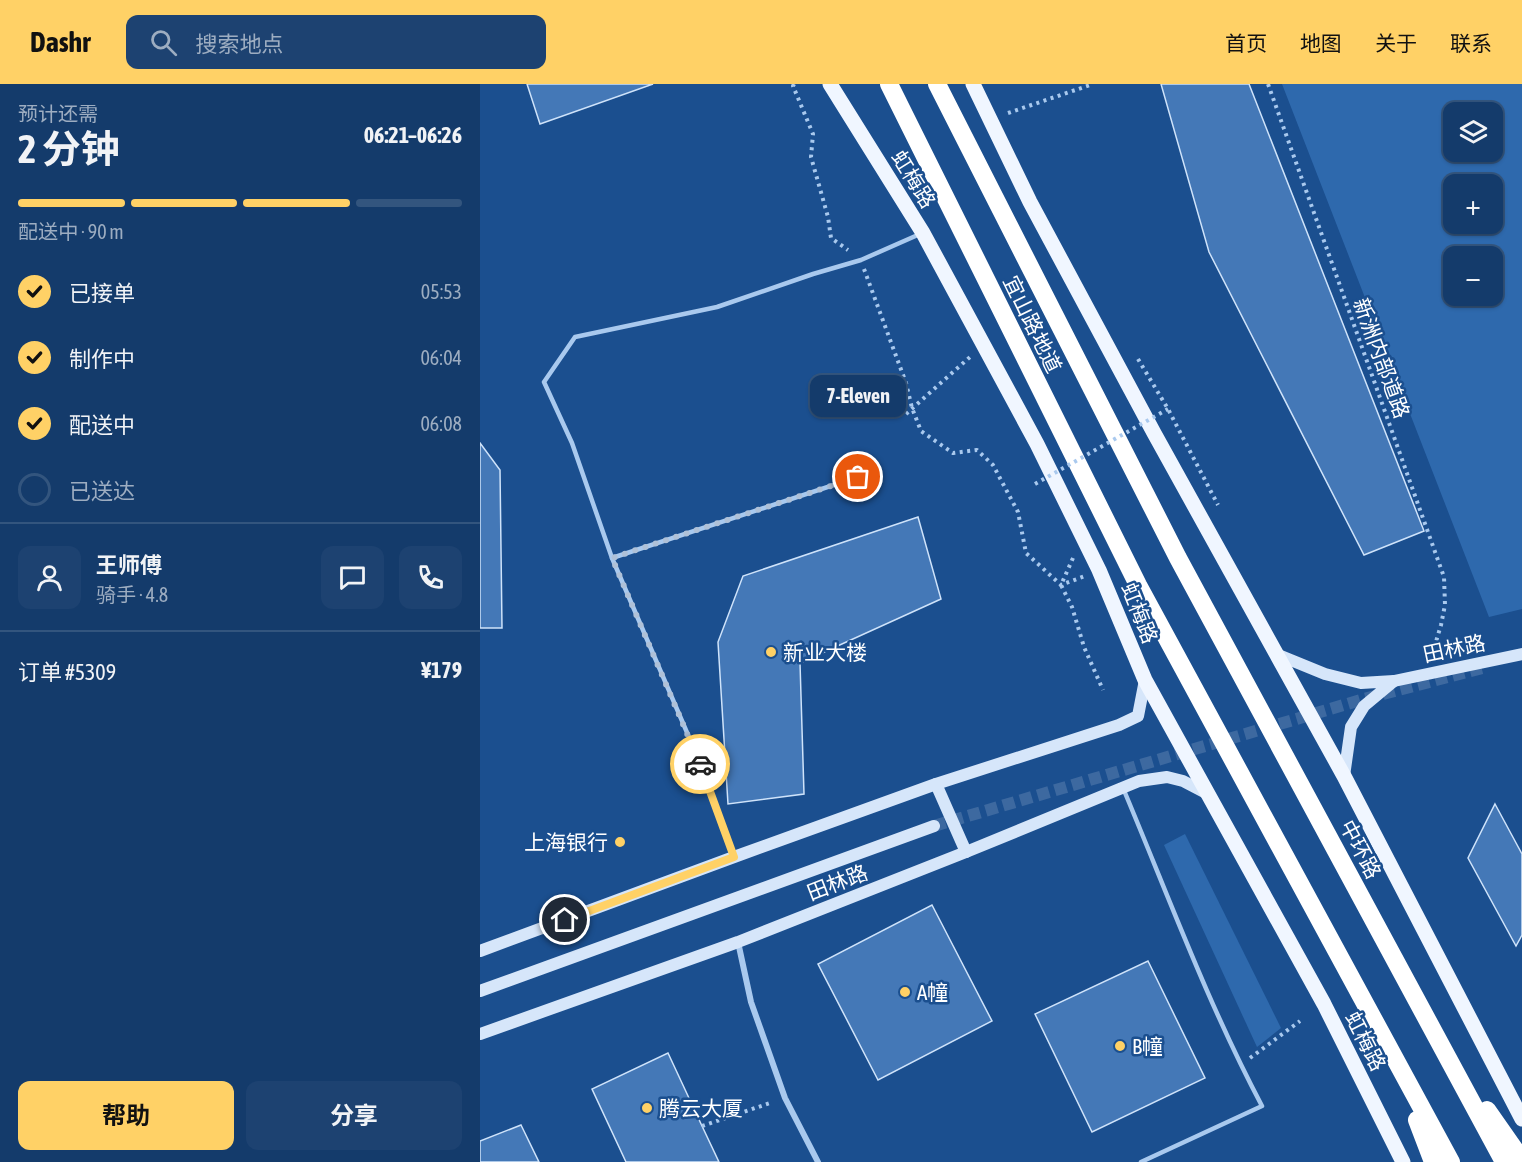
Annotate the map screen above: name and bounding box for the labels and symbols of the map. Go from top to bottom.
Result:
street label: 虹梅路 [887,146,941,212]
street label: 宜山路地道 [999,272,1067,376]
street label: 新洲内部道路 [1349,295,1415,421]
callout: 7-Eleven [810,375,906,417]
pin [832,451,883,502]
street label: 虹梅路 [1117,579,1163,647]
street label: 田林路 [1421,630,1487,666]
place label: 新业大楼 [783,640,867,664]
marker: 新业大楼 [764,645,778,659]
courier [670,734,730,794]
street label: 中环路 [1336,816,1386,882]
place label: 上海银行 [524,830,608,854]
marker: 上海银行 [613,835,627,849]
street label: 田林路 [803,860,871,904]
pin [539,894,590,945]
place label: A幢 [917,980,948,1004]
marker: A幢 [898,985,912,999]
street label: 虹梅路 [1341,1007,1391,1075]
place label: B幢 [1132,1034,1163,1058]
marker: B幢 [1113,1039,1127,1053]
place label: 腾云大厦 [659,1096,743,1120]
marker: 腾云大厦 [640,1101,654,1115]

